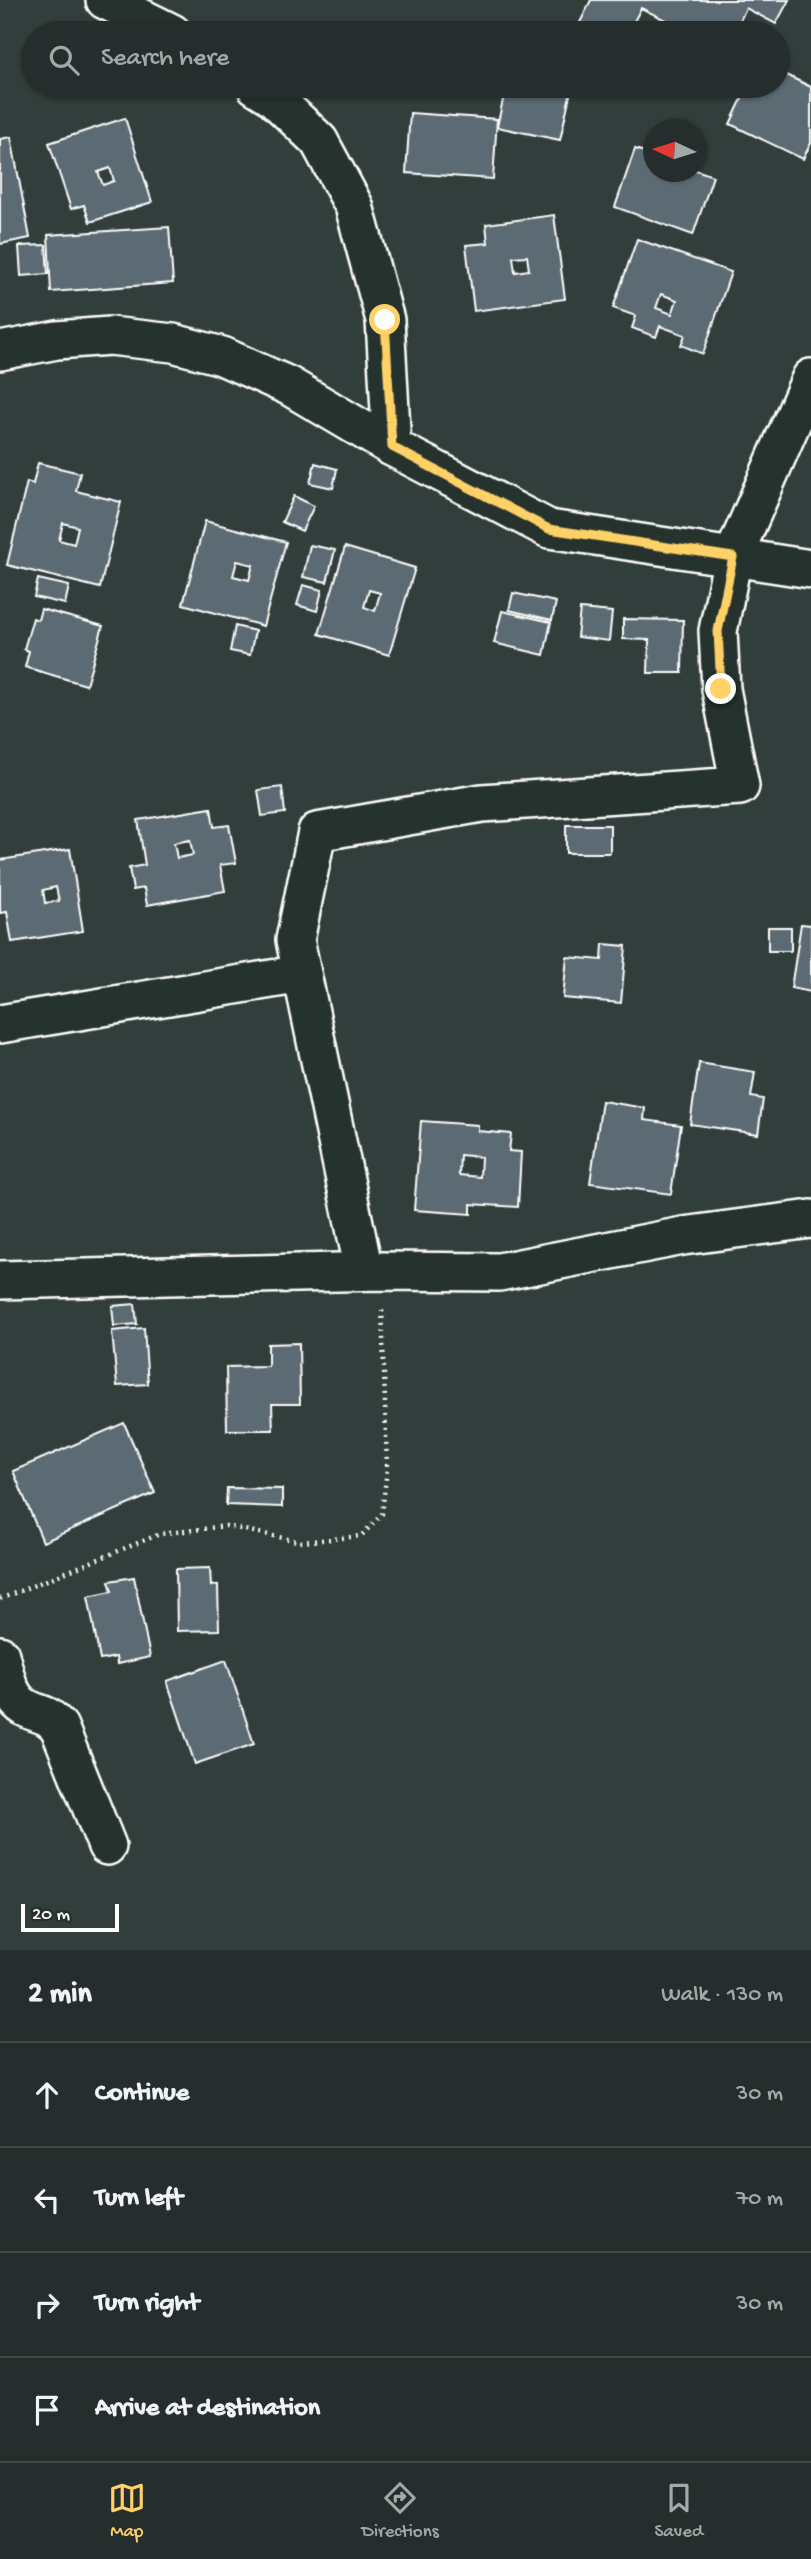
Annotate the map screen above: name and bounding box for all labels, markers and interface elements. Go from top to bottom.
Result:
search box [21,21,790,98]
icon: search [45,41,83,79]
text: Search here [101,44,229,75]
north arrow [643,119,706,182]
route start [369,304,400,335]
route end [705,673,736,704]
scale bar [21,1901,119,1933]
text: 20 m [32,1904,70,1927]
text: 2 min [28,1978,92,2013]
text: Walk · 130 m [661,1982,783,2009]
icon: ahead [28,2076,66,2114]
text: Continue [95,2079,189,2110]
text: 30 m [736,2081,783,2108]
icon: left [28,2181,66,2219]
text: Turn left [95,2184,183,2215]
text: 70 m [736,2186,783,2213]
icon: right [28,2286,66,2324]
text: Turn right [95,2289,199,2320]
text: 30 m [736,2291,783,2318]
icon: arrive [28,2391,66,2429]
text: Arrive at destination [95,2394,320,2425]
tab: Map [108,2479,146,2544]
tab: Directions [362,2479,439,2544]
tab: Saved [654,2479,703,2544]

